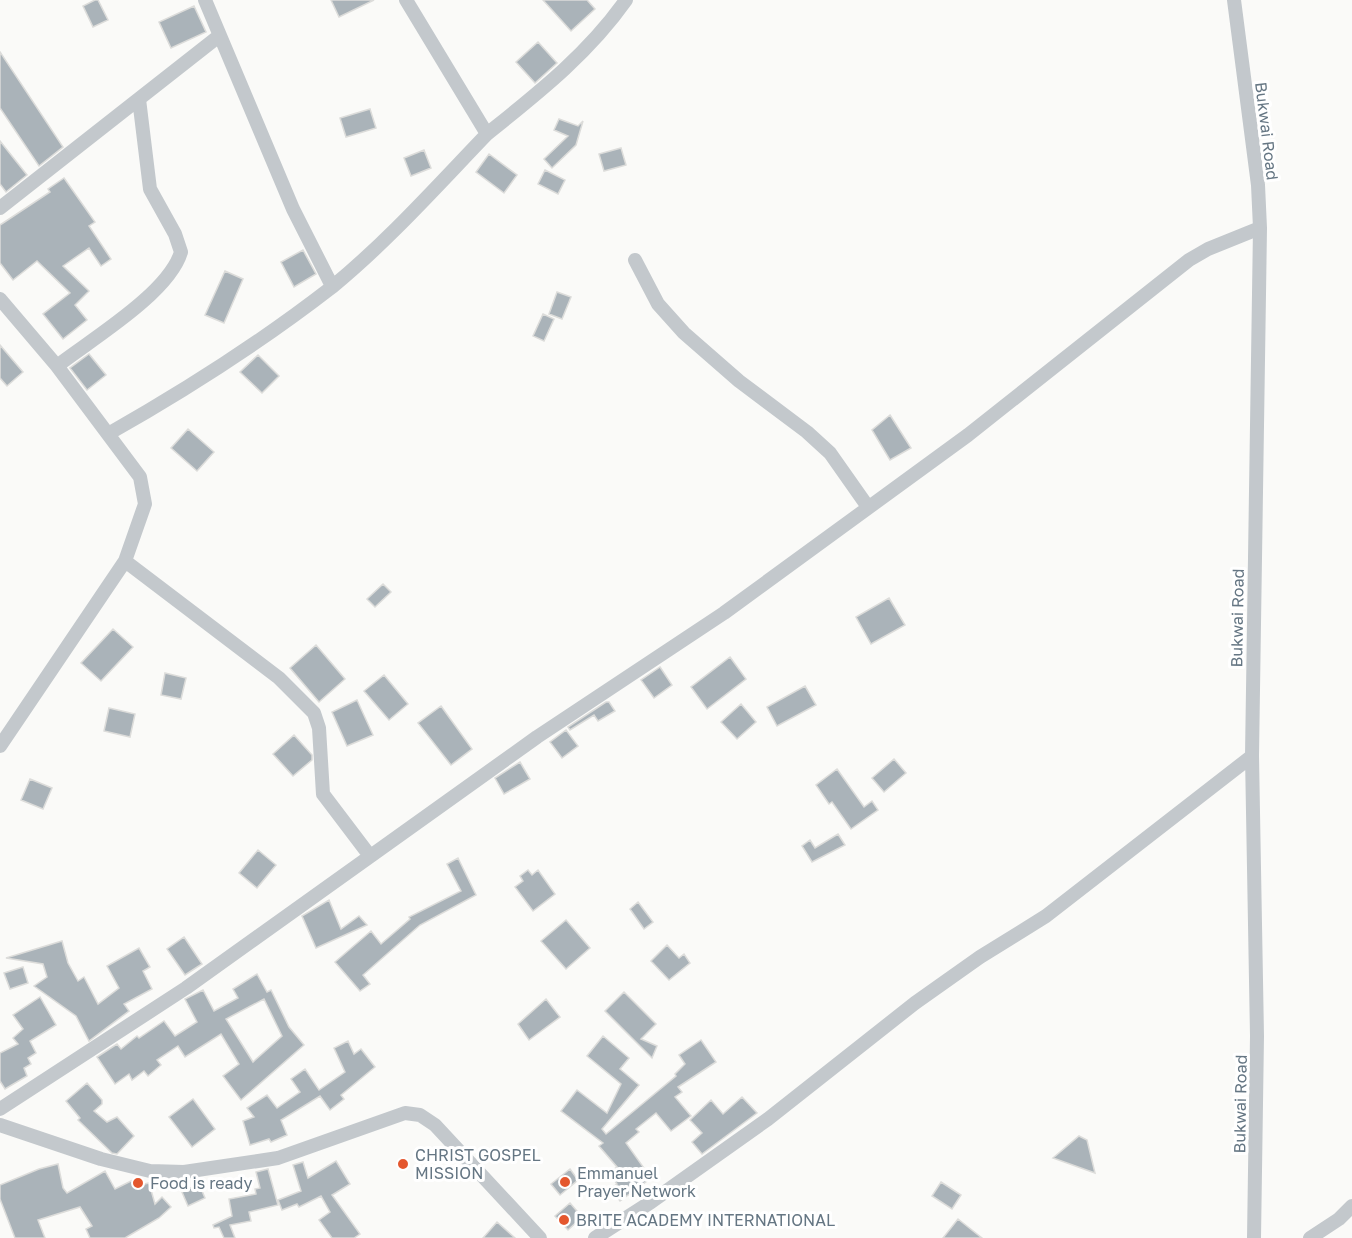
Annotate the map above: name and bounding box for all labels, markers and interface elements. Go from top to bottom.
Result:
street label: Bukwai Road [1251,81,1283,181]
street label: Bukwai Road [1226,568,1248,668]
street label: Bukwai Road [1229,1054,1251,1154]
place label: CHRIST GOSPEL MISSION [415,1145,541,1183]
marker: CHRIST GOSPEL MISSION [396,1157,410,1171]
place label: Emmanuel Prayer Network [577,1163,696,1201]
place label: Food is ready [150,1173,252,1193]
marker: Emmanuel Prayer Network [558,1175,572,1189]
marker: Food is ready [131,1176,145,1190]
place label: BRITE ACADEMY INTERNATIONAL [576,1210,835,1230]
marker: BRITE ACADEMY INTERNATIONAL [557,1213,571,1227]

